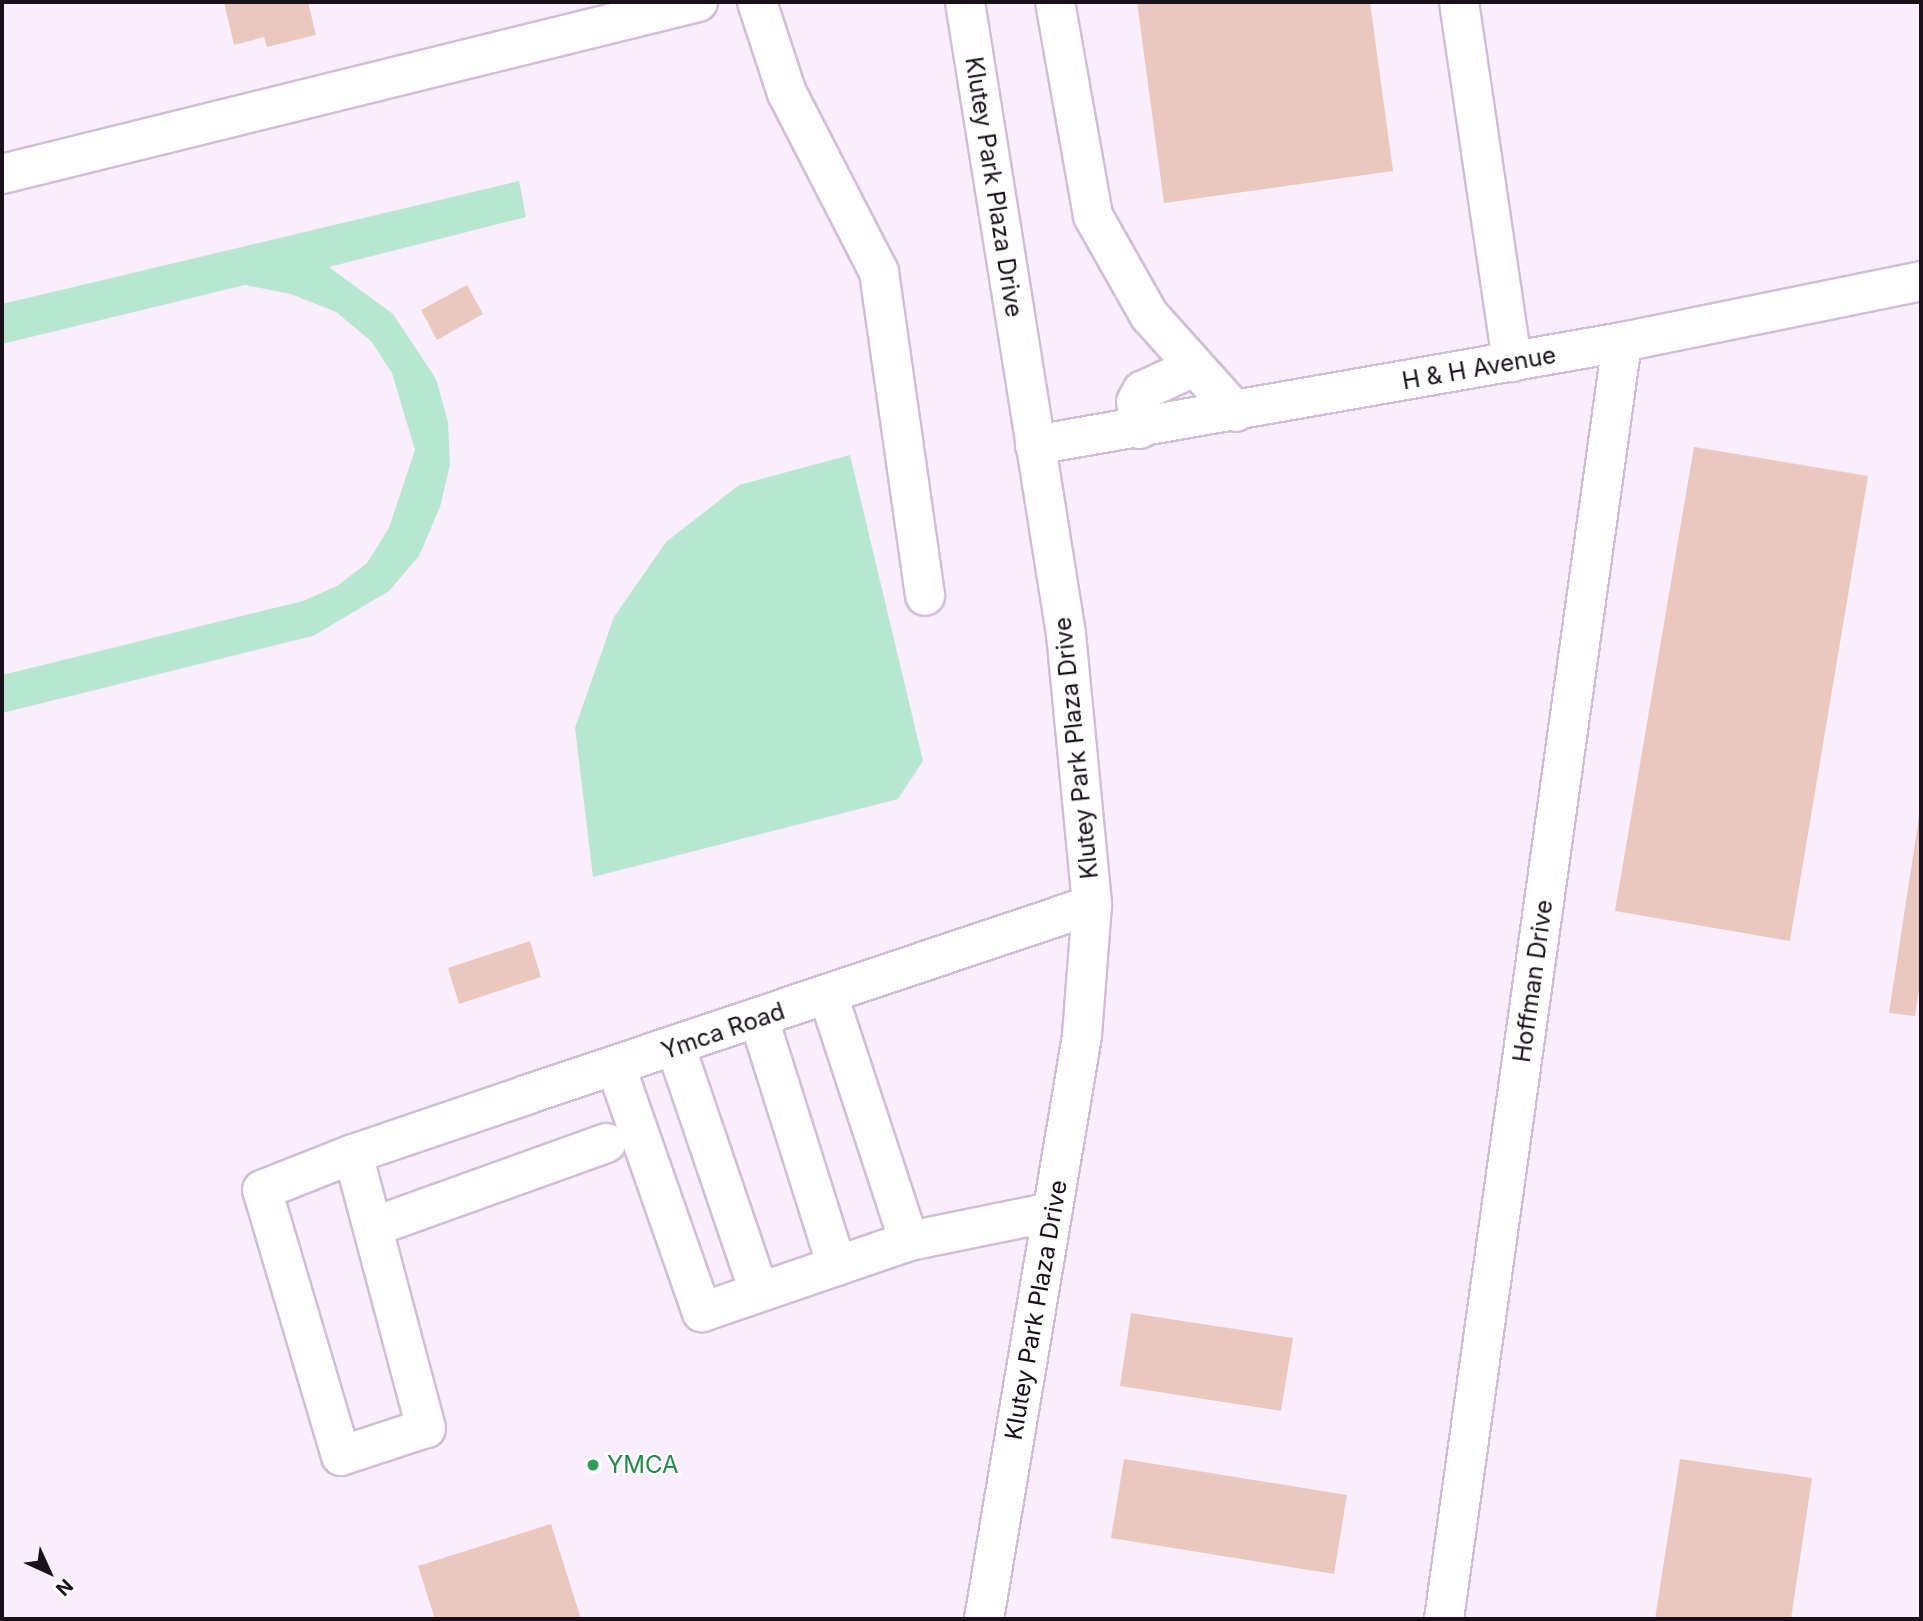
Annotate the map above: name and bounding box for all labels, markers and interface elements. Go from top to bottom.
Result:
street label: Klutey Park Plaza Drive [959,55,1029,319]
street label: H & H Avenue [1400,340,1558,396]
street label: Klutey Park Plaza Drive [1048,616,1104,880]
street label: Hoffman Drive [1507,898,1559,1064]
street label: Ymca Road [658,996,788,1066]
street label: Klutey Park Plaza Drive [999,1178,1073,1442]
place label: YMCA [607,1451,679,1479]
marker: YMCA [585,1457,601,1473]
north arrow [14,1537,84,1607]
text: N [51,1574,77,1600]

